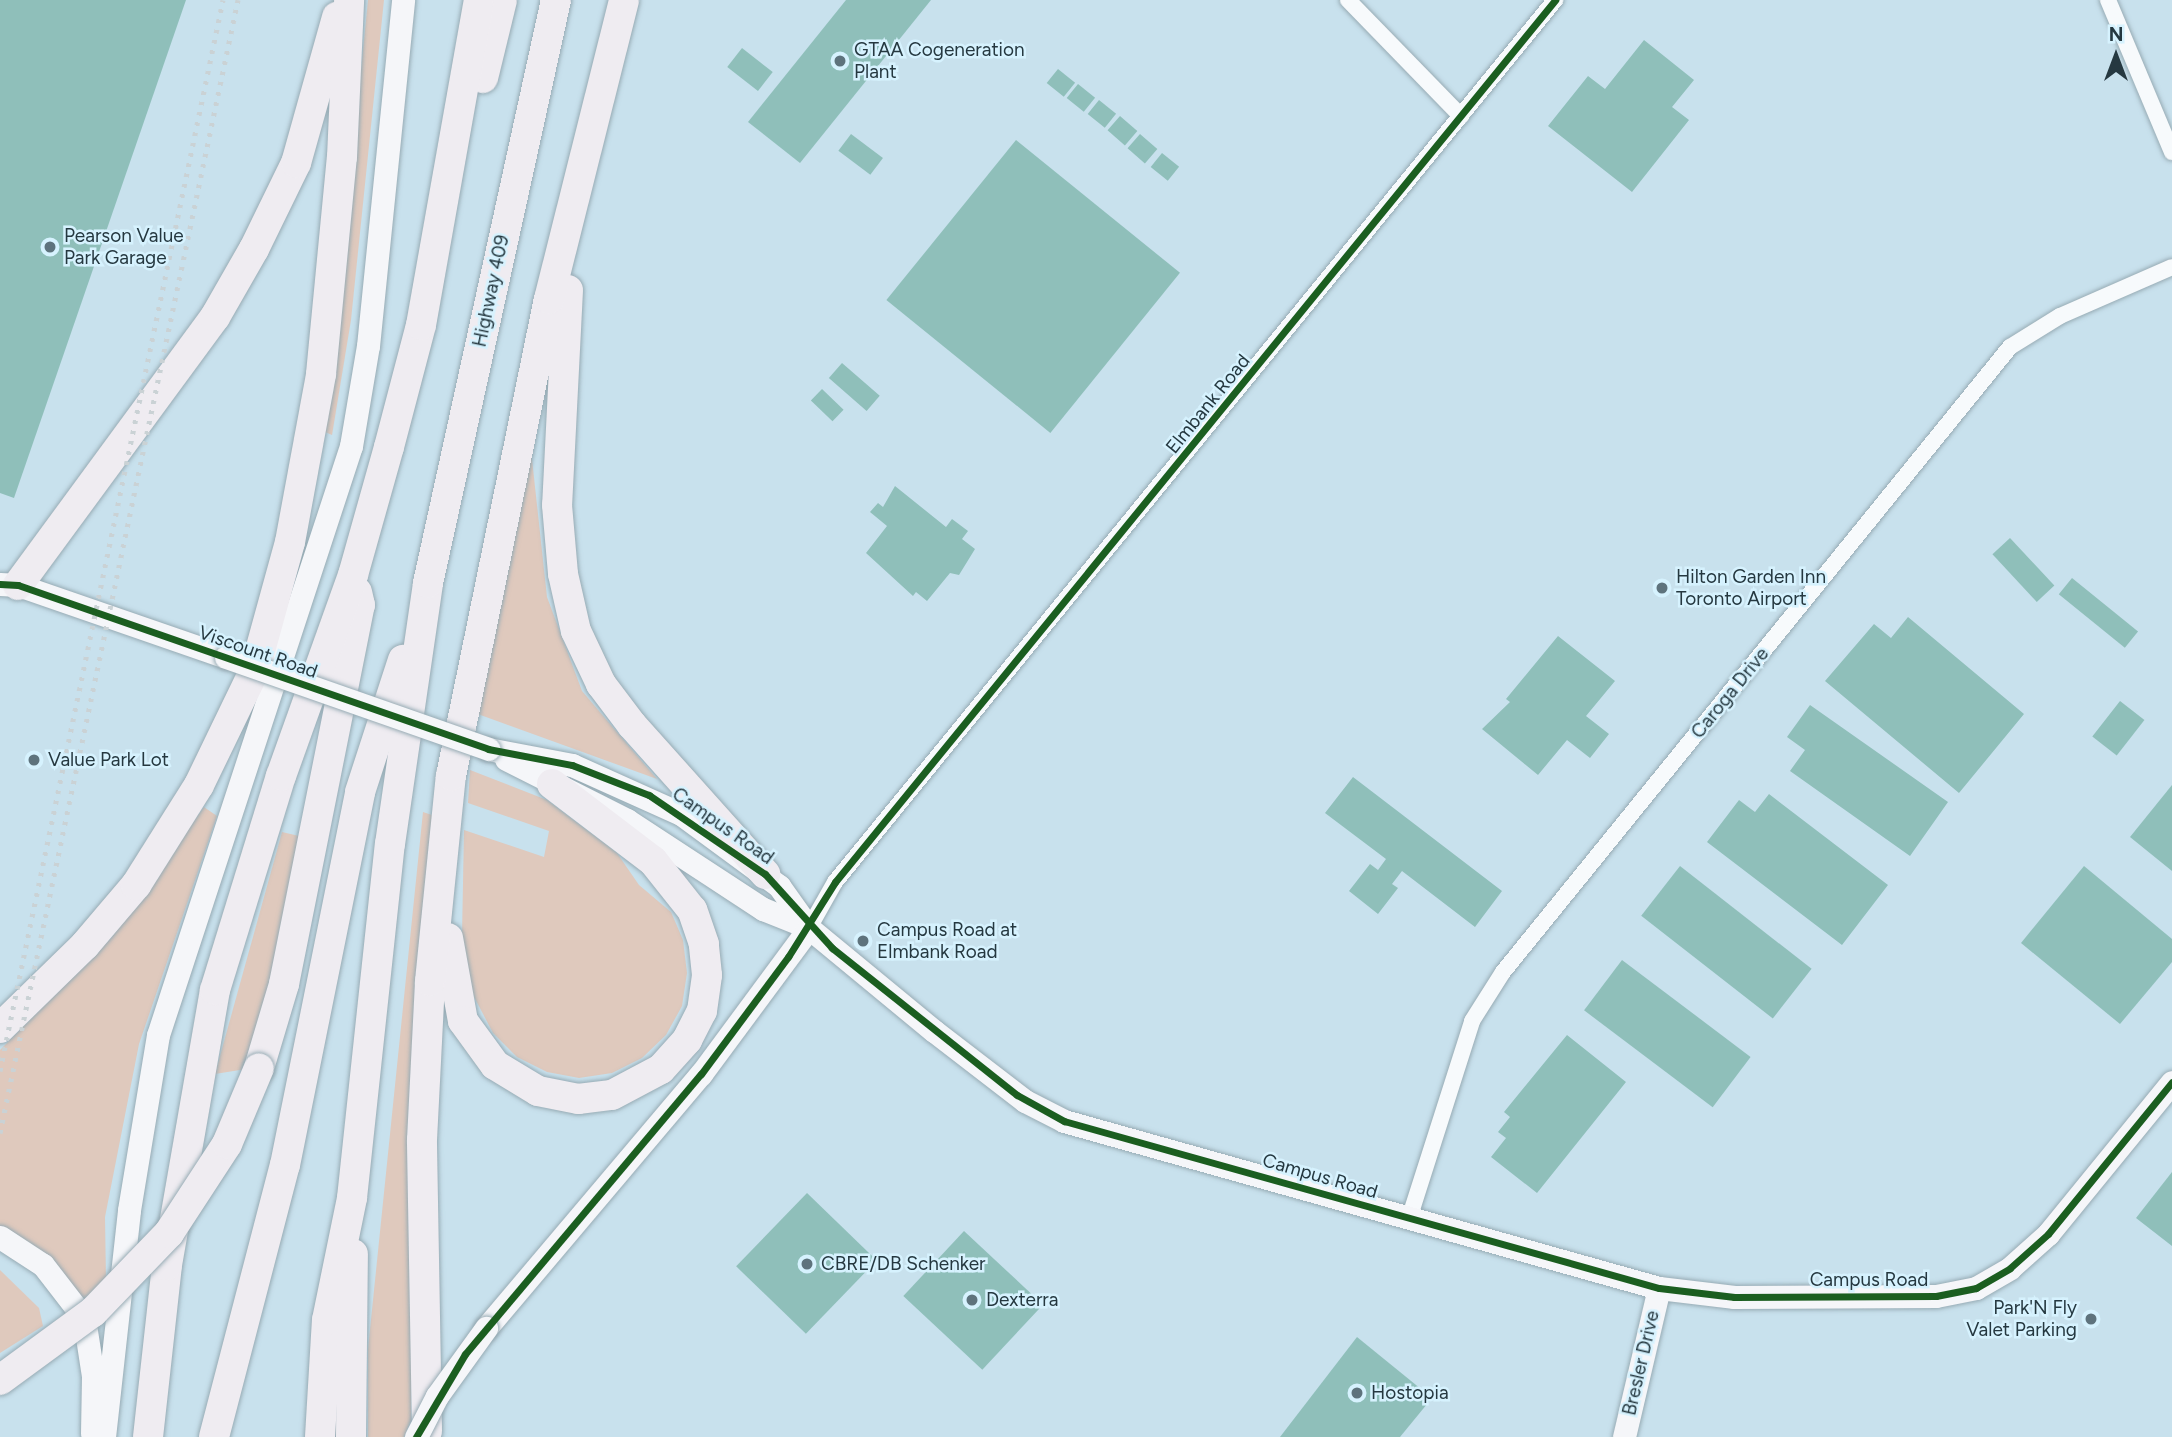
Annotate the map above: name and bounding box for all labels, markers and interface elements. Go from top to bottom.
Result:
north arrow [2081,21,2151,91]
text: N [2109,23,2123,46]
place label: GTAA Cogeneration Plant [854,39,1025,83]
marker: GTAA Cogeneration Plant [832,53,848,69]
place label: Pearson Value Park Garage [64,225,184,269]
street label: Highway 409 [468,233,514,349]
marker: Pearson Value Park Garage [42,239,58,255]
street label: Elmbank Road [1161,350,1255,458]
place label: Hilton Garden Inn Toronto Airport [1676,566,1826,610]
marker: Hilton Garden Inn Toronto Airport [1654,580,1670,596]
street label: Viscount Road [195,621,321,683]
street label: Caroga Drive [1686,643,1774,743]
place label: Value Park Lot [48,749,169,771]
marker: Value Park Lot [26,752,42,768]
street label: Campus Road [668,783,778,869]
place label: Campus Road at Elmbank Road [877,919,1017,963]
marker: Campus Road at Elmbank Road [855,933,871,949]
street label: Campus Road [1260,1149,1380,1203]
place label: CBRE/DB Schenker [821,1253,986,1275]
marker: CBRE/DB Schenker [799,1256,815,1272]
street label: Campus Road [1810,1269,1928,1291]
place label: Dexterra [986,1289,1058,1311]
marker: Dexterra [964,1292,980,1308]
place label: Park'N Fly Valet Parking [1966,1297,2077,1341]
street label: Bresler Drive [1618,1308,1664,1418]
marker: Park'N Fly Valet Parking [2083,1311,2099,1327]
place label: Hostopia [1371,1382,1449,1404]
marker: Hostopia [1349,1385,1365,1401]

